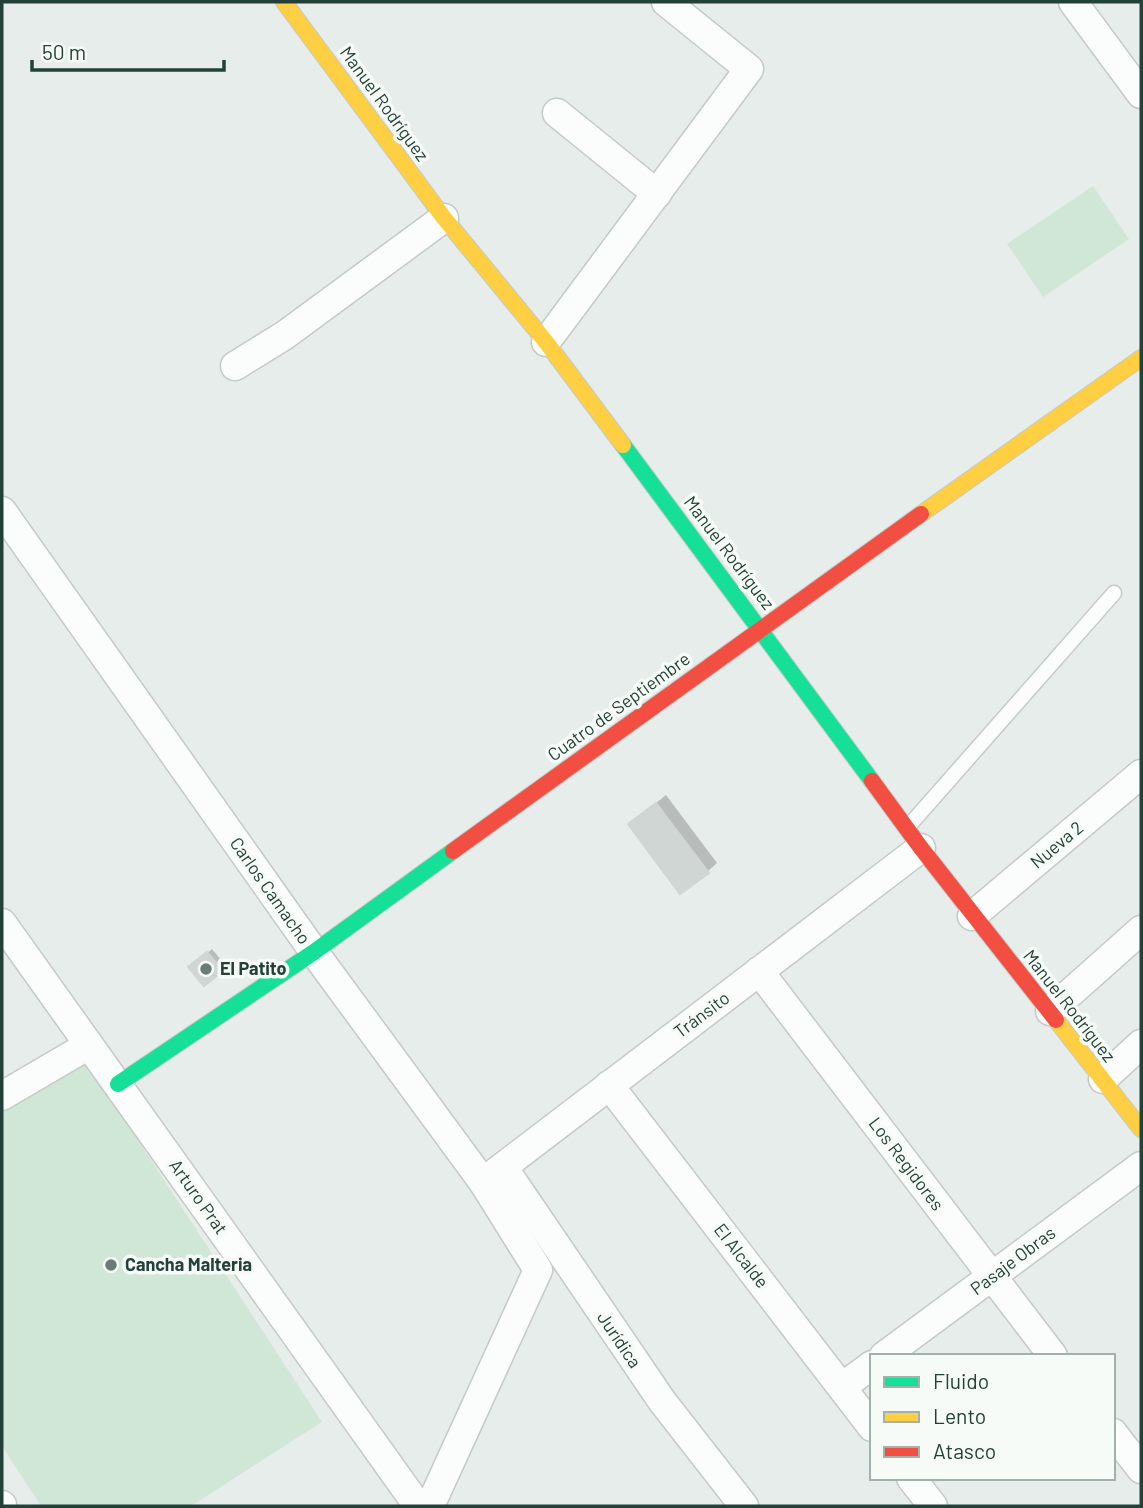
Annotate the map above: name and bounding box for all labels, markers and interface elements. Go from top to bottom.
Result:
scale bar [32,28,224,72]
text: 50 m [42,39,86,64]
street label: Manuel Rodríguez [336,42,434,165]
street label: Manuel Rodríguez [680,491,780,614]
street label: Cuatro de Septiembre [543,647,694,765]
street label: Nueva 2 [1026,816,1087,873]
street label: Carlos Camacho [226,833,316,948]
street label: Manuel Rodríguez [1019,945,1121,1066]
place label: El Patito [220,957,287,979]
marker: El Patito [198,961,214,977]
street label: Tránsito [669,986,734,1042]
street label: Los Regidores [865,1112,949,1214]
street label: Arturo Prat [165,1155,233,1238]
street label: El Alcalde [710,1219,774,1292]
street label: Pasaje Obras [966,1221,1059,1299]
place label: Cancha Malteria [125,1253,252,1275]
marker: Cancha Malteria [103,1257,119,1273]
street label: Jurídica [593,1307,647,1372]
legend [870,1354,1115,1480]
text: Fluido [933,1368,989,1393]
text: Lento [933,1403,986,1428]
text: Atasco [933,1438,996,1463]

